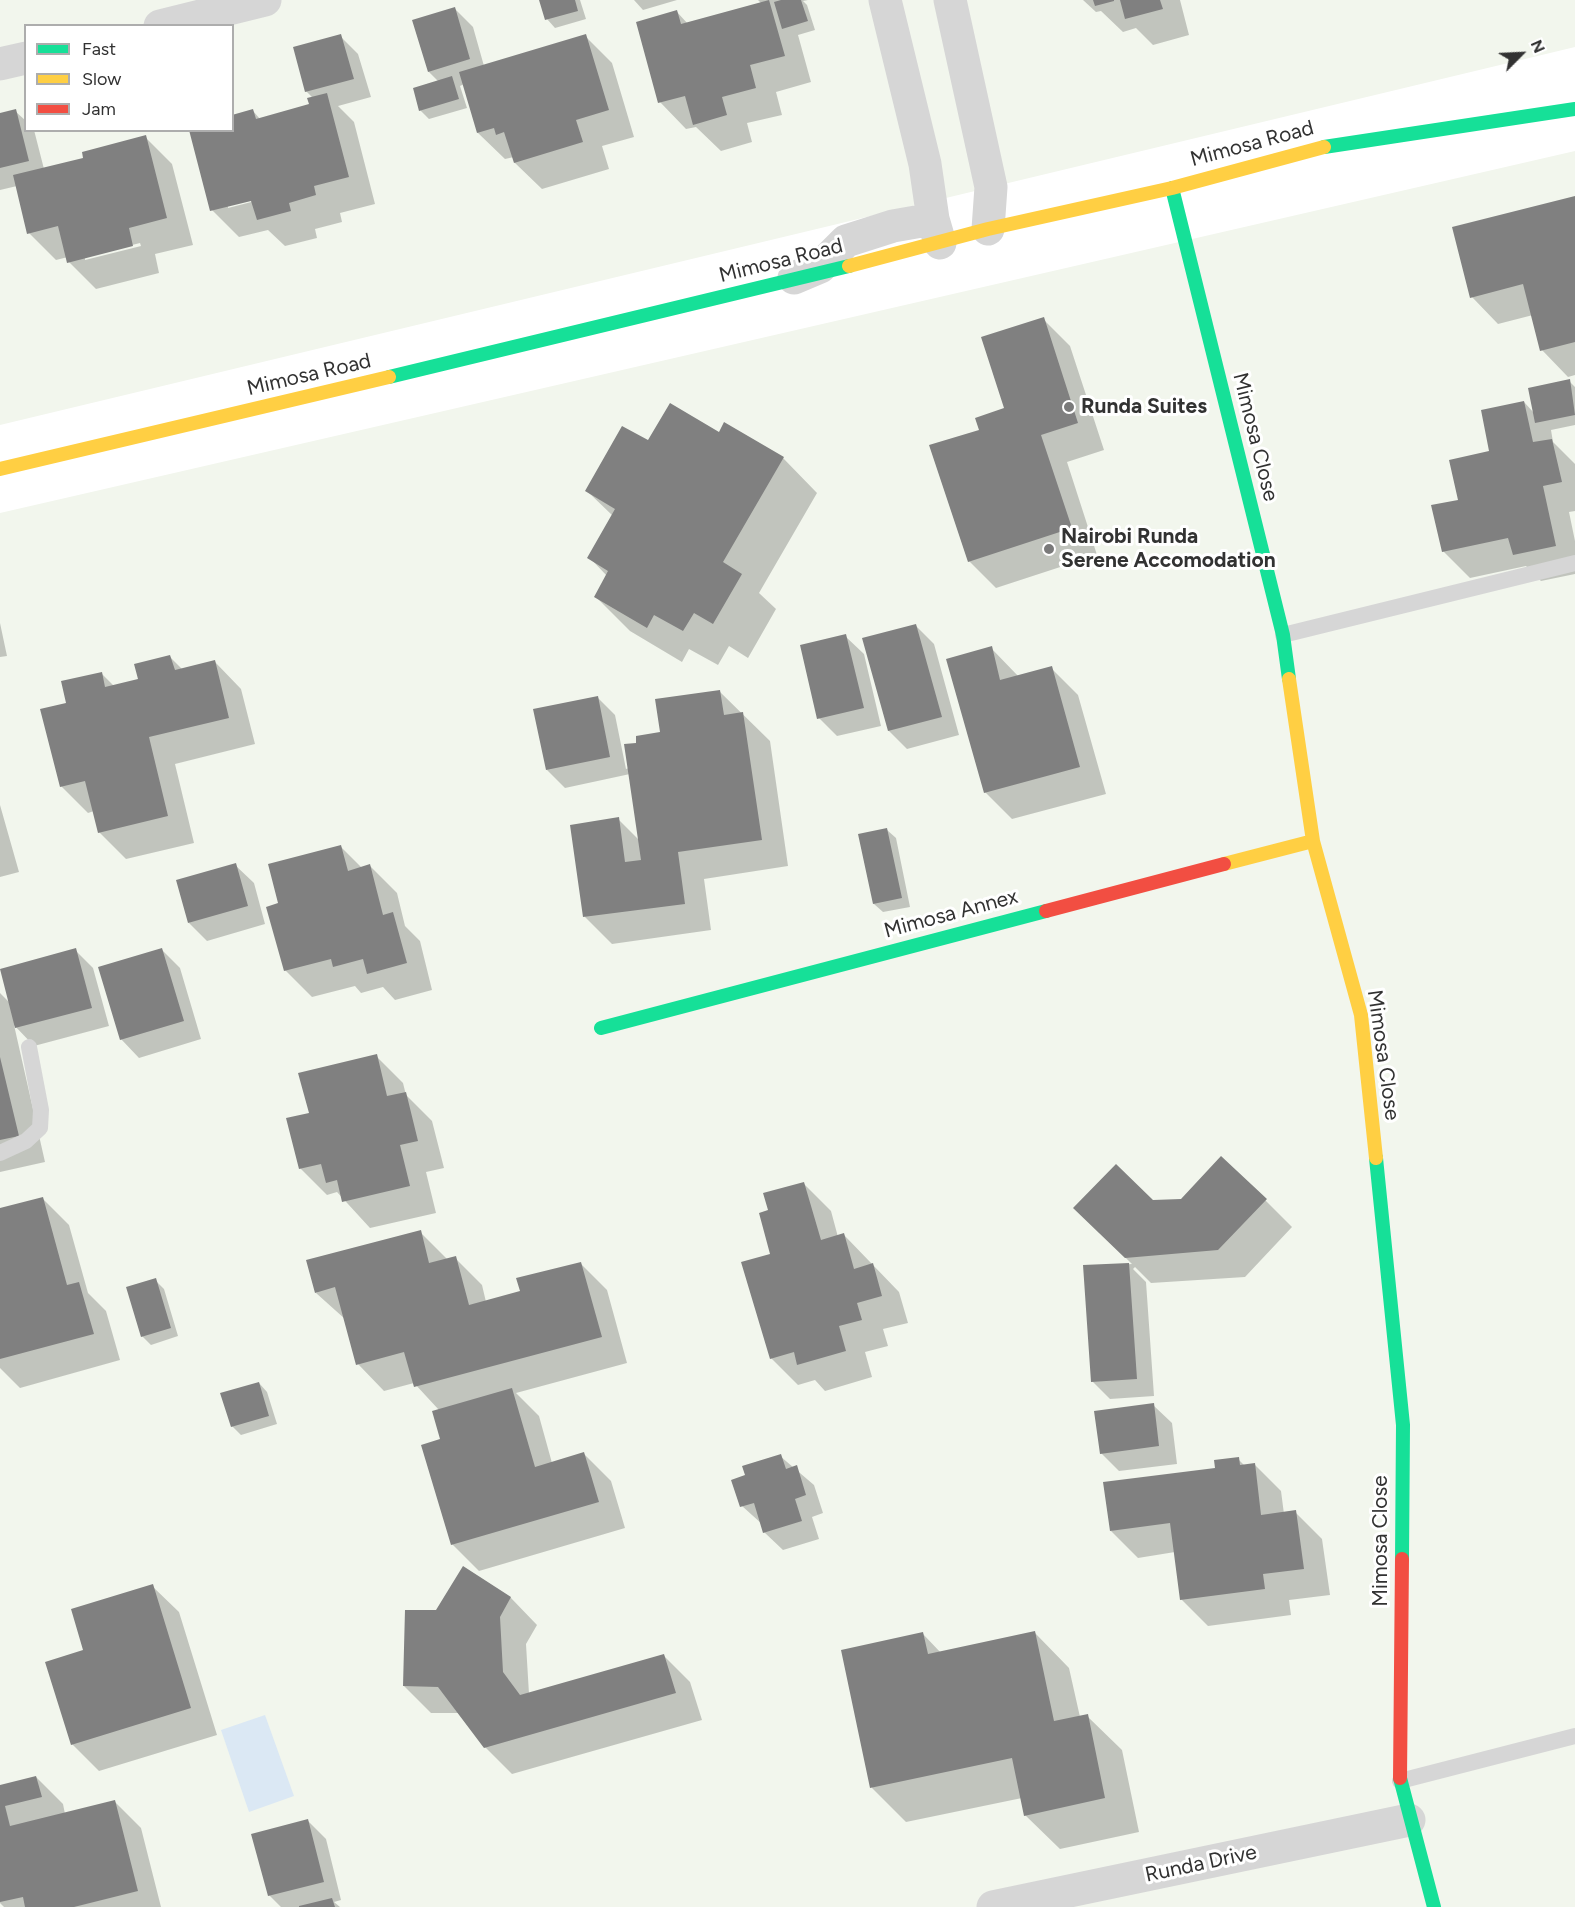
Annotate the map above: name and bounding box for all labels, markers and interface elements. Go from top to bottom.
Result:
legend [24,24,234,132]
north arrow [1491,24,1551,84]
text: N [1527,37,1549,56]
text: Fast [82,38,116,60]
text: Slow [82,68,121,90]
text: Jam [82,98,116,120]
street label: Mimosa Road [1188,115,1316,173]
street label: Mimosa Road [716,233,846,289]
street label: Mimosa Road [244,348,374,402]
street label: Mimosa Close [1227,370,1283,504]
place label: Runda Suites [1081,394,1207,420]
marker: Runda Suites [1062,400,1076,414]
place label: Nairobi Runda Serene Accomodation [1061,524,1276,574]
marker: Nairobi Runda Serene Accomodation [1042,542,1056,556]
street label: Mimosa Annex [881,884,1021,944]
street label: Mimosa Close [1361,988,1405,1122]
street label: Mimosa Close [1368,1475,1394,1607]
street label: Runda Drive [1143,1840,1259,1888]

